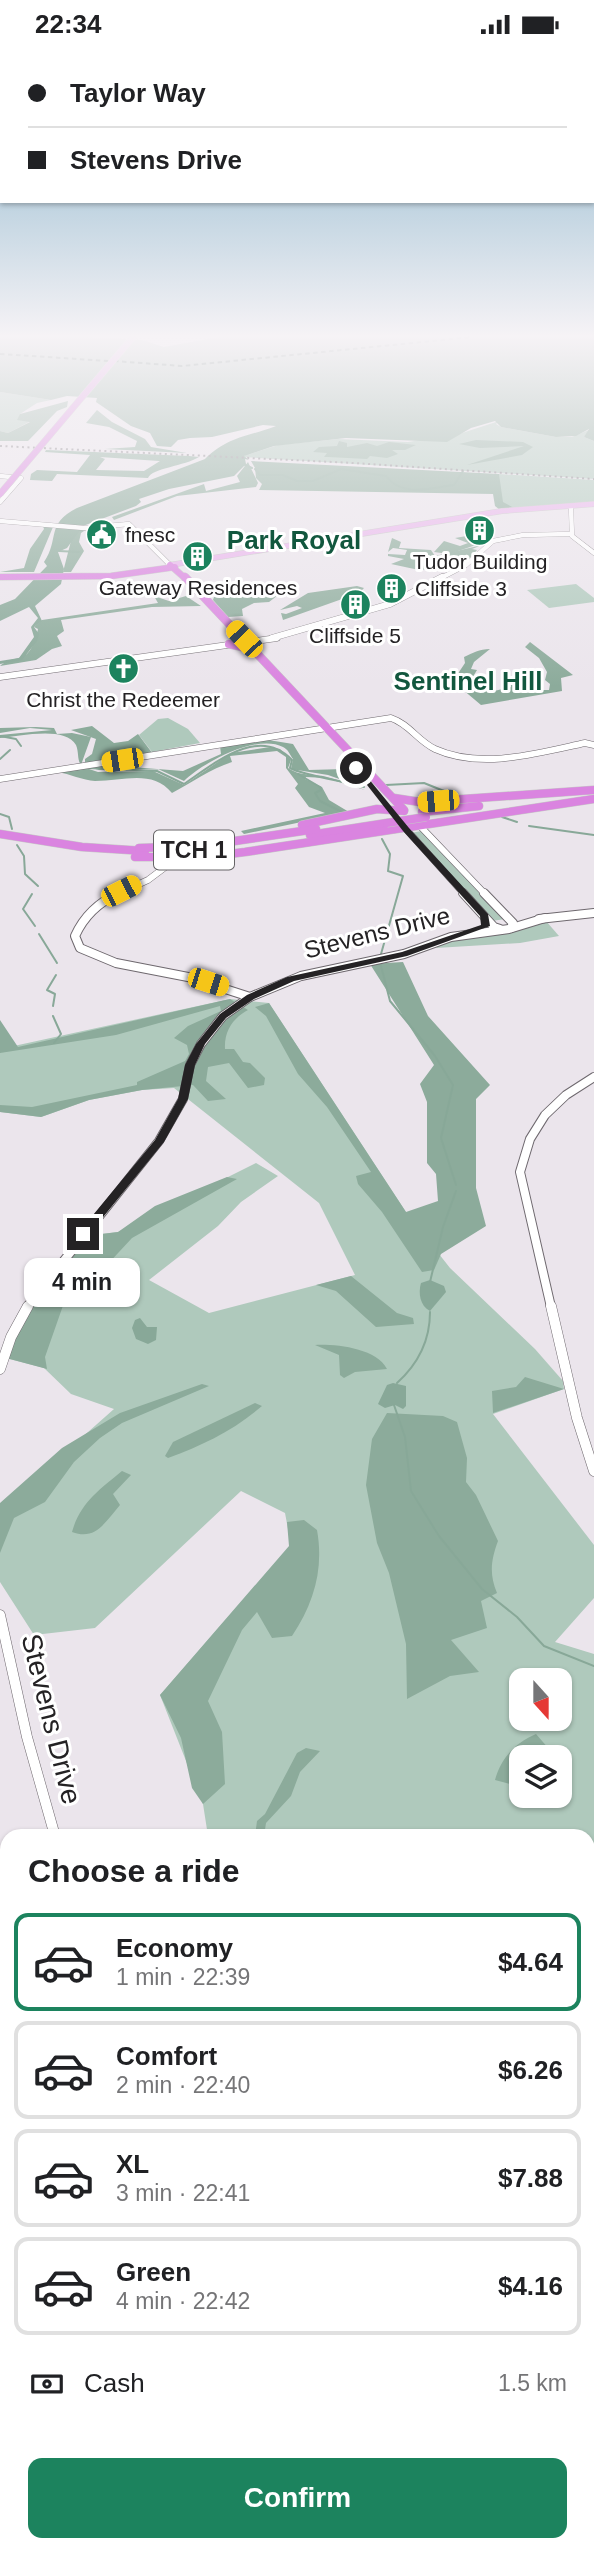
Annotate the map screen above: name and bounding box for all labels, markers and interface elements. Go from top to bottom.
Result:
text: 22:34 [35,9,102,39]
text: Taylor Way [70,78,206,108]
text: Stevens Drive [70,145,242,175]
building icon: Tudor Building [463,513,497,547]
public building icon: fnesc [85,518,119,552]
place label: fnesc [125,523,175,546]
district label: Park Royal [227,525,361,555]
building icon: Gateway Residences [181,539,215,573]
place label: Tudor Building [413,550,547,573]
building icon: Cliffside 3 [375,572,409,606]
place label: Gateway Residences [99,576,297,599]
place label: Cliffside 3 [415,577,507,600]
building icon: Cliffside 5 [338,587,372,621]
car [222,617,267,661]
place label: Cliffside 5 [309,624,401,647]
church icon: Christ the Redeemer [106,651,140,685]
district label: Sentinel Hill [394,666,542,696]
place label: Christ the Redeemer [26,688,220,711]
car [100,746,145,774]
route start [340,752,372,784]
car [417,789,460,813]
road number: TCH 1 [154,831,234,869]
car [98,872,145,910]
street label: Stevens Drive [301,901,453,964]
car [185,966,232,998]
route end [67,1218,99,1250]
callout: 4 min [25,1259,141,1307]
text: 4 min [52,1269,112,1295]
street label: Stevens Drive [15,1631,88,1807]
north arrow [509,1668,572,1731]
map controls [509,1668,572,1808]
button: layers [509,1745,572,1808]
text: Choose a ride [28,1853,240,1889]
icon: car [32,1931,95,1994]
text: Economy [116,1933,233,1963]
text: $4.64 [498,1947,563,1977]
text: 1 min · 22:39 [116,1964,250,1990]
icon: car [32,2039,95,2102]
text: Comfort [116,2041,217,2071]
text: $6.26 [498,2055,563,2085]
text: 2 min · 22:40 [116,2072,250,2098]
icon: car [32,2147,95,2210]
text: XL [116,2149,149,2179]
text: $7.88 [498,2163,563,2193]
text: 3 min · 22:41 [116,2180,250,2206]
icon: car [32,2255,95,2318]
text: Green [116,2257,191,2287]
text: $4.16 [498,2271,563,2301]
text: 4 min · 22:42 [116,2288,250,2314]
icon: cash [28,2365,66,2403]
text: Cash [84,2368,145,2398]
text: 1.5 km [498,2370,567,2396]
button: Confirm [28,2458,567,2538]

